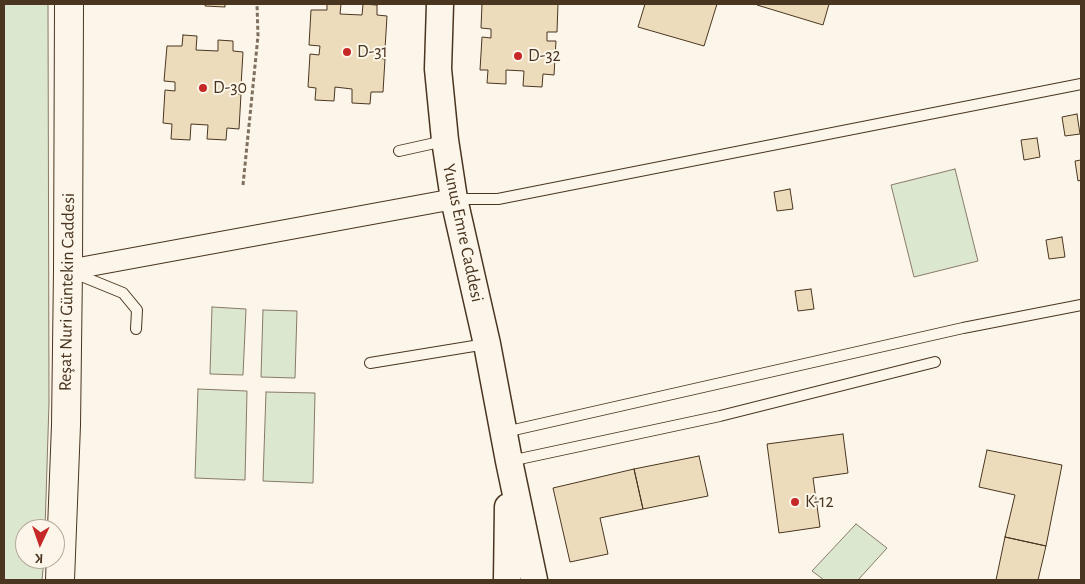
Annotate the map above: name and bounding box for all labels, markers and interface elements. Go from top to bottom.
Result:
place label: D-31 [357,41,388,63]
place label: D-32 [528,45,561,67]
marker: D-31 [341,46,353,58]
marker: D-32 [512,50,524,62]
place label: D-30 [213,77,247,99]
marker: D-30 [197,82,209,94]
street label: Yunus Emre Caddesi [438,162,488,304]
street label: Reşat Nuri Güntekin Caddesi [54,193,80,391]
place label: K-12 [805,491,834,513]
marker: K-12 [789,496,801,508]
north arrow [15,519,65,569]
text: K [35,551,44,565]

